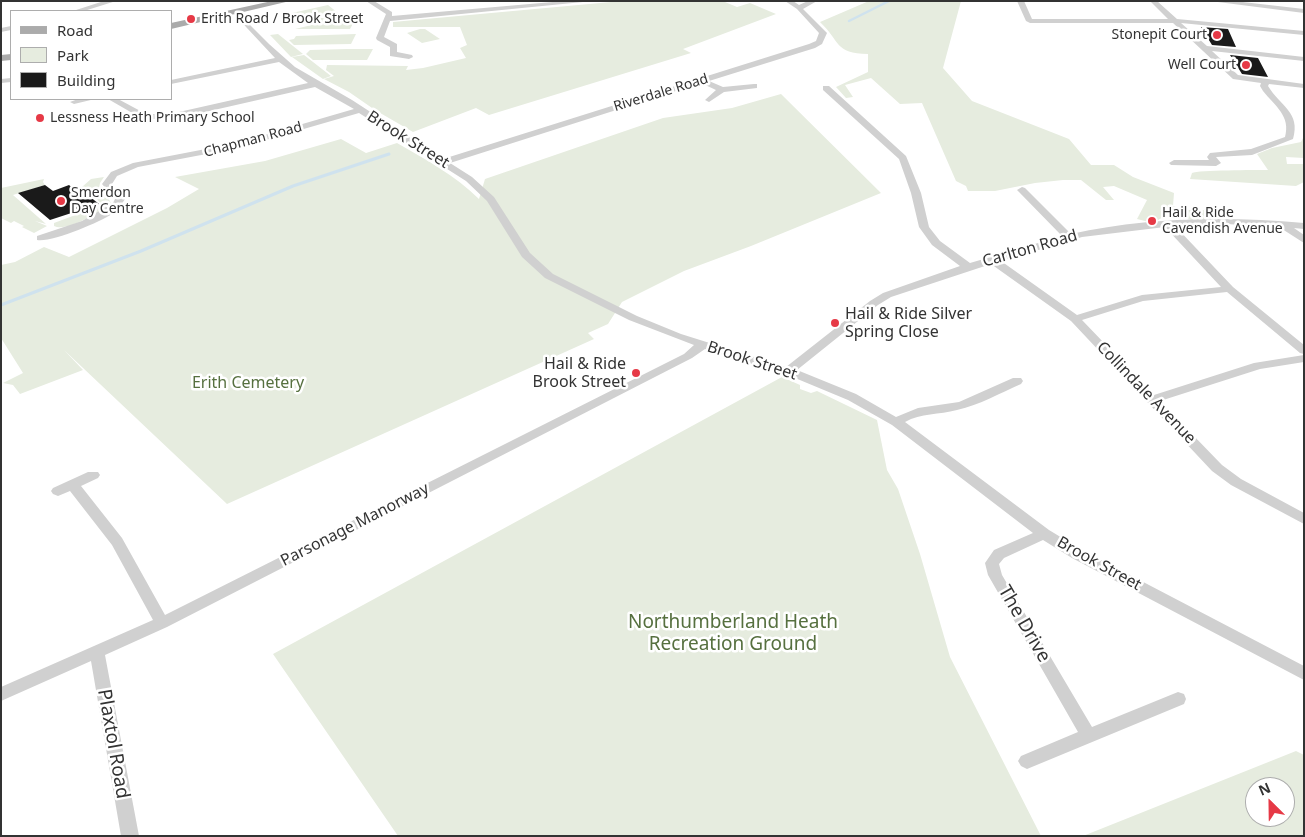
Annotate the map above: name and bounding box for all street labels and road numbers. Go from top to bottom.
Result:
street label: Riverdale Road [612,71,710,115]
street label: Brook Street [363,107,453,173]
street label: Chapman Road [202,119,304,161]
street label: Carlton Road [980,226,1080,272]
street label: Brook Street [705,337,799,385]
street label: Collindale Avenue [1092,338,1200,448]
street label: Parsonage Manorway [278,479,432,571]
street label: Brook Street [1053,533,1145,595]
street label: The Drive [993,582,1055,666]
street label: Plaxtol Road [92,687,134,801]

